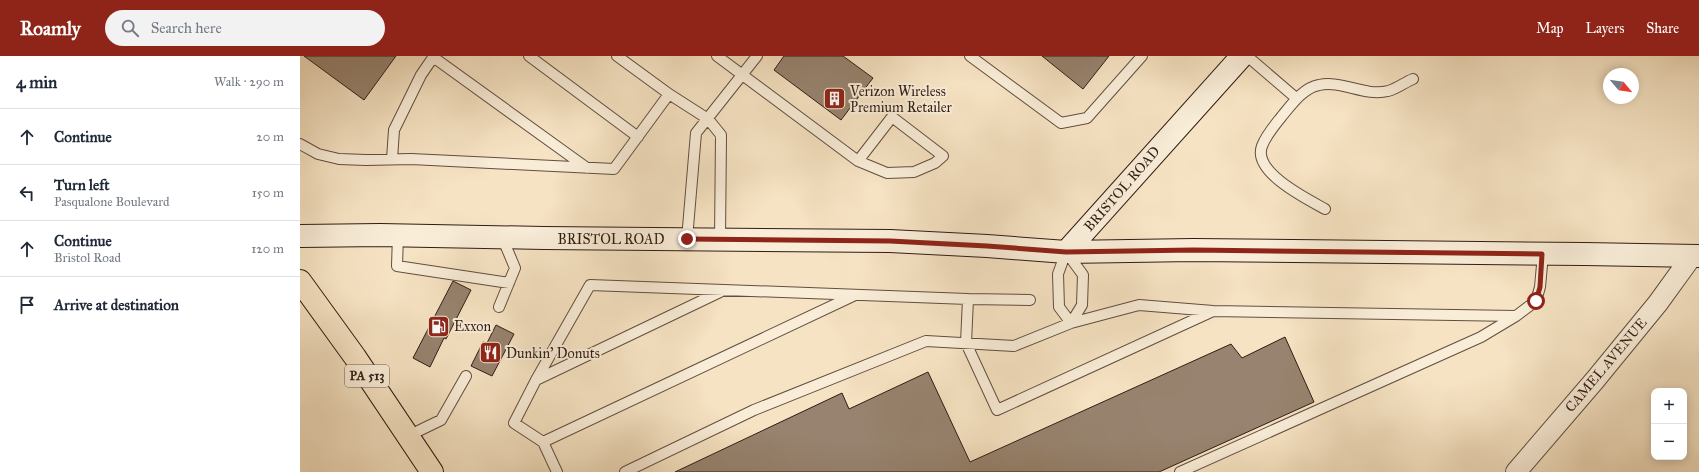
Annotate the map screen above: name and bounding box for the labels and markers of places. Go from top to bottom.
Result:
place label: Verizon Wireless Premium Retailer [849,83,953,116]
building icon: Verizon Wireless Premium Retailer [822,86,848,112]
fuel station icon: Exxon [426,313,452,339]
place label: Exxon [454,318,491,335]
restaurant icon: Dunkin' Donuts [477,340,503,366]
place label: Dunkin' Donuts [506,345,600,362]

